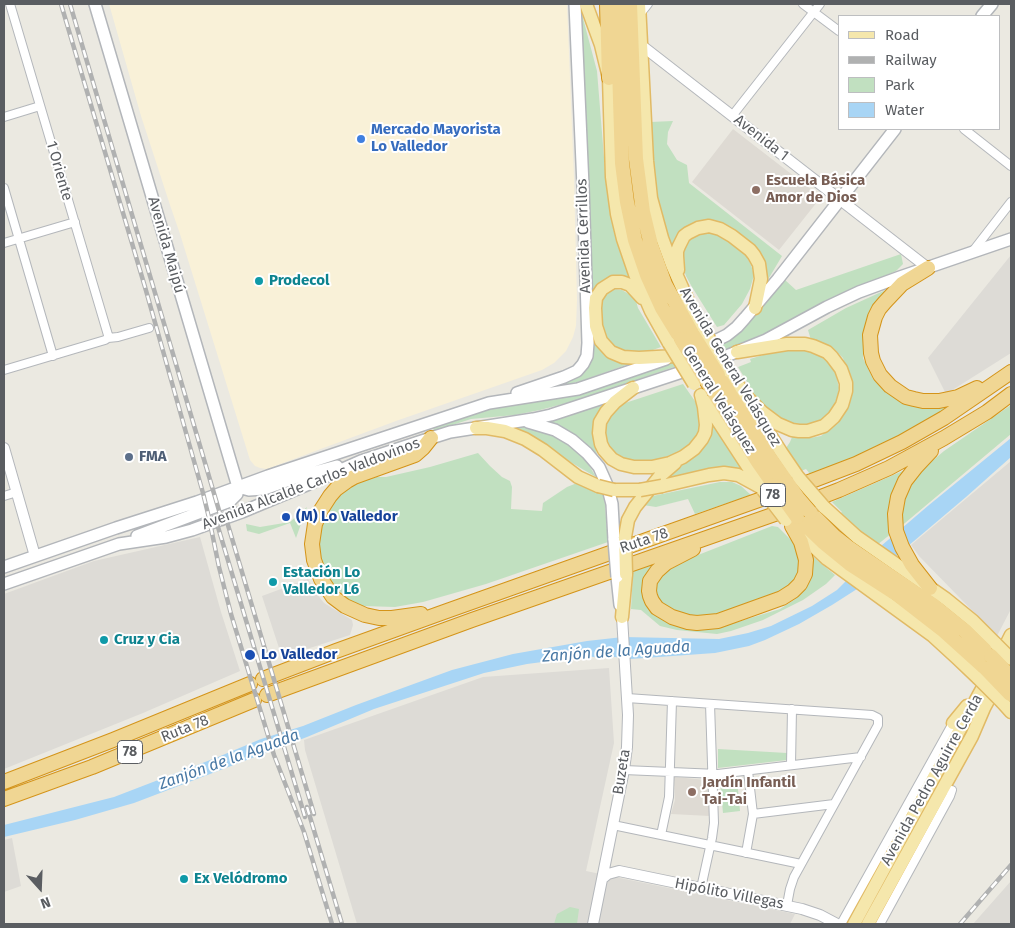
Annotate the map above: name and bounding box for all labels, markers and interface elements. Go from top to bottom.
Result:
legend [838,15,1000,130]
text: Road [885,26,920,44]
text: Railway [885,51,937,69]
text: Park [885,76,915,94]
text: Water [885,101,924,119]
street label: Avenida 1 [730,111,792,165]
place label: Mercado Mayorista Lo Valledor [371,121,501,156]
marker: Mercado Mayorista Lo Valledor [355,133,367,145]
street label: 1 Oriente [42,139,76,203]
place label: Escuela Básica Amor de Dios [766,172,865,207]
street label: Avenida Cerrillos [573,178,595,294]
marker: Escuela Básica Amor de Dios [750,184,762,196]
street label: Avenida Maipú [144,194,188,296]
place label: Prodecol [269,272,329,290]
marker: Prodecol [253,275,265,287]
street label: Avenida General Velásquez [675,284,785,450]
street label: General Velásquez [678,343,760,457]
street label: Avenida Alcalde Carlos Valdovinos [200,434,422,534]
place label: FMA [139,448,167,466]
marker: FMA [123,451,135,463]
road number: 78 [760,484,786,506]
place label: (M) Lo Valledor [296,508,398,526]
marker: (M) Lo Valledor [280,511,292,523]
street label: Ruta 78 [617,524,671,558]
place label: Estación Lo Valledor L6 [283,564,360,599]
marker: Estación Lo Valledor L6 [267,576,279,588]
place label: Cruz y Cia [114,631,180,649]
marker: Cruz y Cia [98,634,110,646]
water label: Zanjón de la Aguada [541,637,691,667]
place label: Lo Valledor [261,646,338,664]
marker: Lo Valledor [243,648,257,662]
street label: Avenida Pedro Aguirre Cerda [877,691,987,869]
street label: Ruta 78 [159,711,211,747]
water label: Zanjón de la Aguada [156,726,302,794]
road number: 78 [118,740,142,764]
street label: Buzeta [610,748,634,796]
place label: Jardín Infantil Tai-Tai [702,774,796,809]
marker: Jardín Infantil Tai-Tai [686,786,698,798]
north arrow [15,863,65,913]
place label: Ex Velódromo [194,870,287,888]
marker: Ex Velódromo [178,873,190,885]
street label: Hipólito Villegas [673,875,785,913]
text: N [38,893,53,912]

